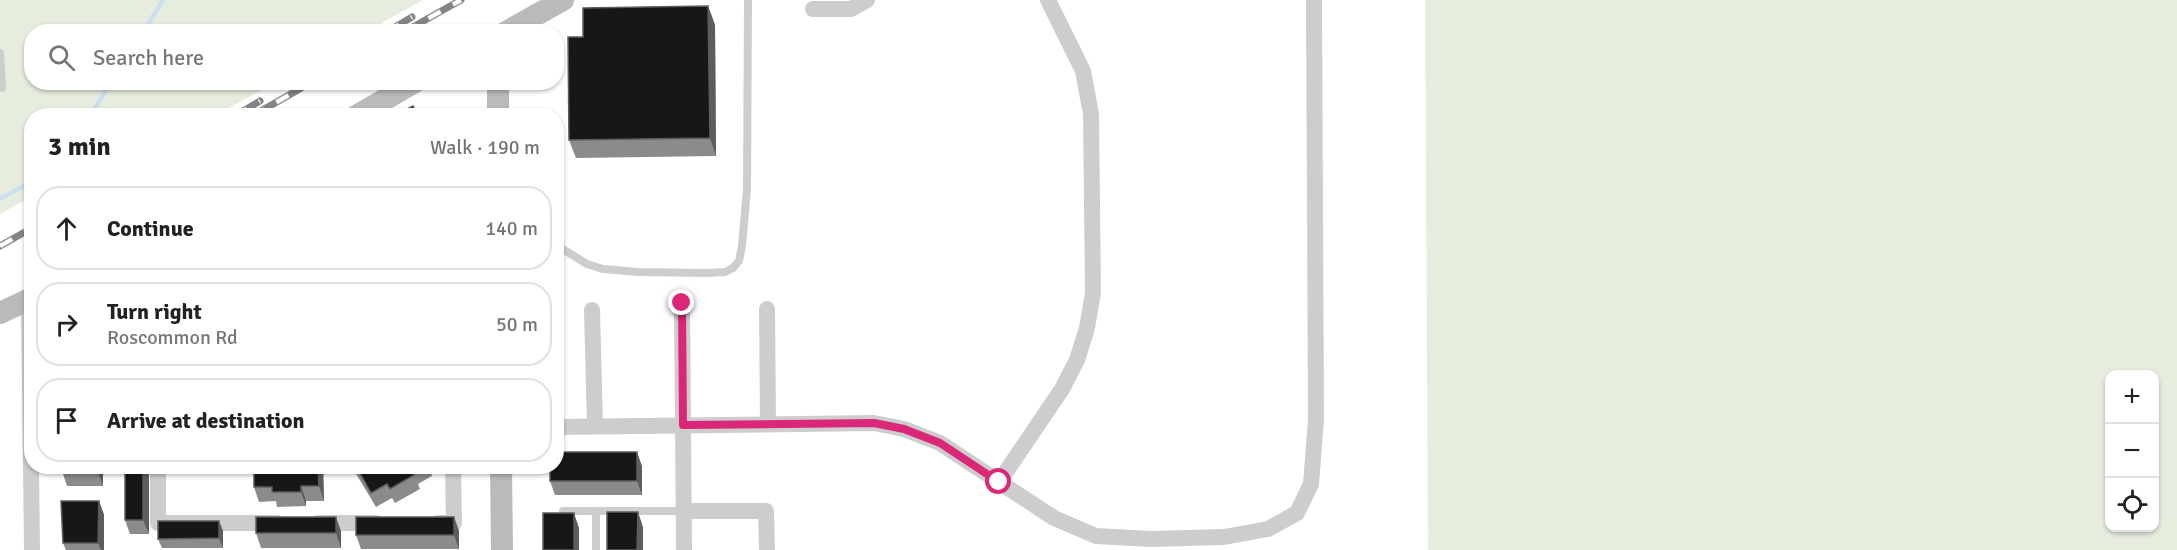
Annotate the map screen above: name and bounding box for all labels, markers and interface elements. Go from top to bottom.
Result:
search box [24,24,564,90]
icon: search [45,41,78,74]
text: Search here [93,44,204,71]
text: 3 min [48,131,111,163]
text: Walk · 190 m [430,135,540,160]
icon: ahead [50,212,83,245]
text: Continue [107,215,194,242]
text: 140 m [485,216,538,241]
route end [668,289,694,315]
text: Turn right [107,298,202,325]
icon: right [50,308,83,341]
text: 50 m [496,312,538,337]
text: Roscommon Rd [107,325,238,350]
map controls [2105,370,2159,532]
button: + [2105,370,2159,424]
icon: arrive [50,404,83,437]
text: Arrive at destination [107,407,304,434]
button: − [2105,424,2159,478]
route start [985,468,1011,494]
button: locate [2105,478,2159,532]

